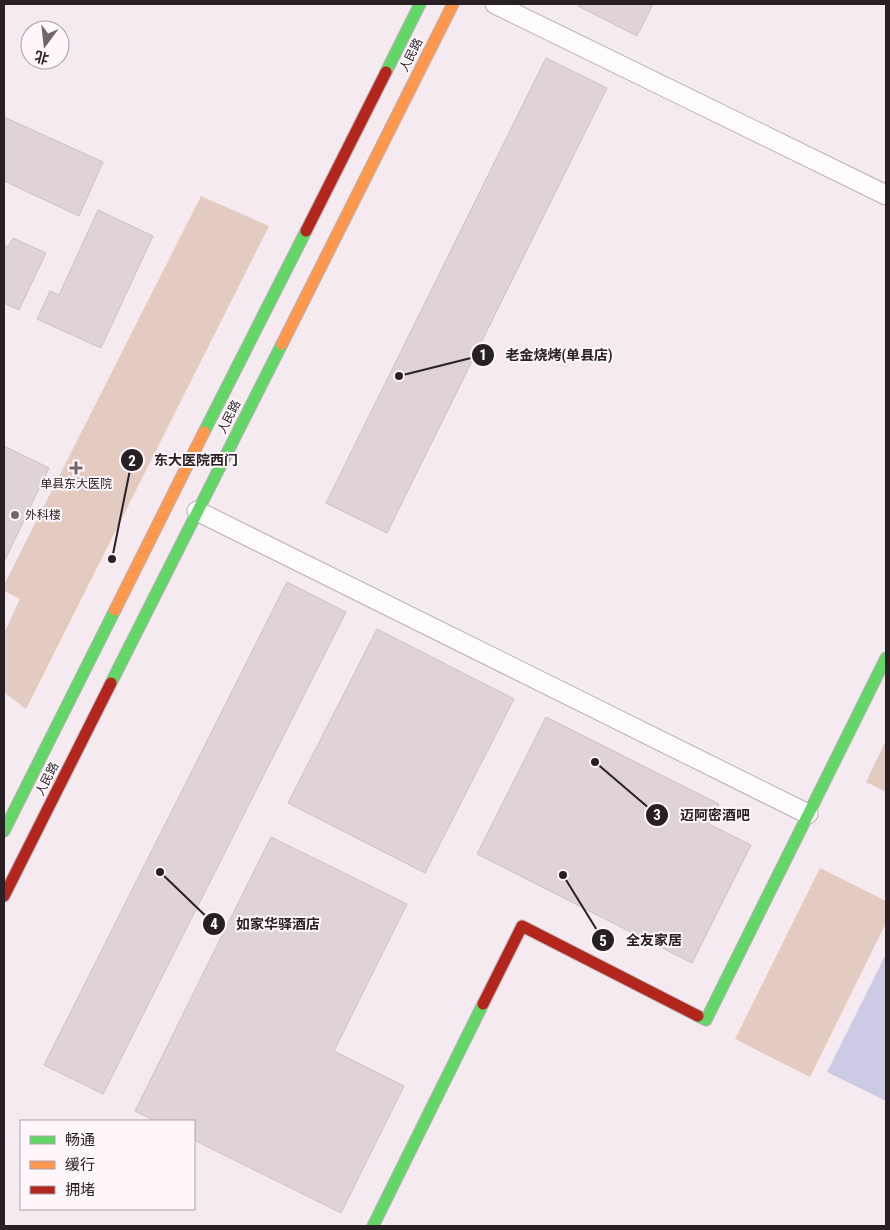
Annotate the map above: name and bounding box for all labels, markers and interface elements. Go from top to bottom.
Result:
north arrow [20,20,70,70]
street label: 人民路 [397,36,425,74]
text: 北 [33,48,50,67]
callout: 老金烧烤(单县店) [471,340,623,369]
text: 1 [479,346,487,364]
text: 老金烧烤(单县店) [505,347,613,364]
street label: 人民路 [215,398,243,436]
callout: 东大医院西门 [119,446,248,475]
text: 2 [128,452,136,470]
text: 东大医院西门 [154,452,238,468]
marker: 单县东大医院 [69,461,83,475]
place label: 单县东大医院 [40,477,112,491]
place label: 外科楼 [25,508,61,522]
marker: 外科楼 [9,509,21,521]
street label: 人民路 [33,760,61,798]
callout: 迈阿密酒吧 [645,800,760,829]
text: 3 [653,806,661,824]
text: 迈阿密酒吧 [680,807,750,823]
callout: 如家华驿酒店 [201,910,330,939]
text: 4 [210,915,218,933]
text: 如家华驿酒店 [236,916,320,932]
callout: 全友家居 [591,926,692,955]
text: 5 [599,932,607,950]
text: 全友家居 [626,932,682,948]
legend [20,1120,195,1210]
text: 畅通 [65,1131,95,1149]
text: 缓行 [65,1156,95,1174]
text: 拥堵 [65,1181,95,1199]

